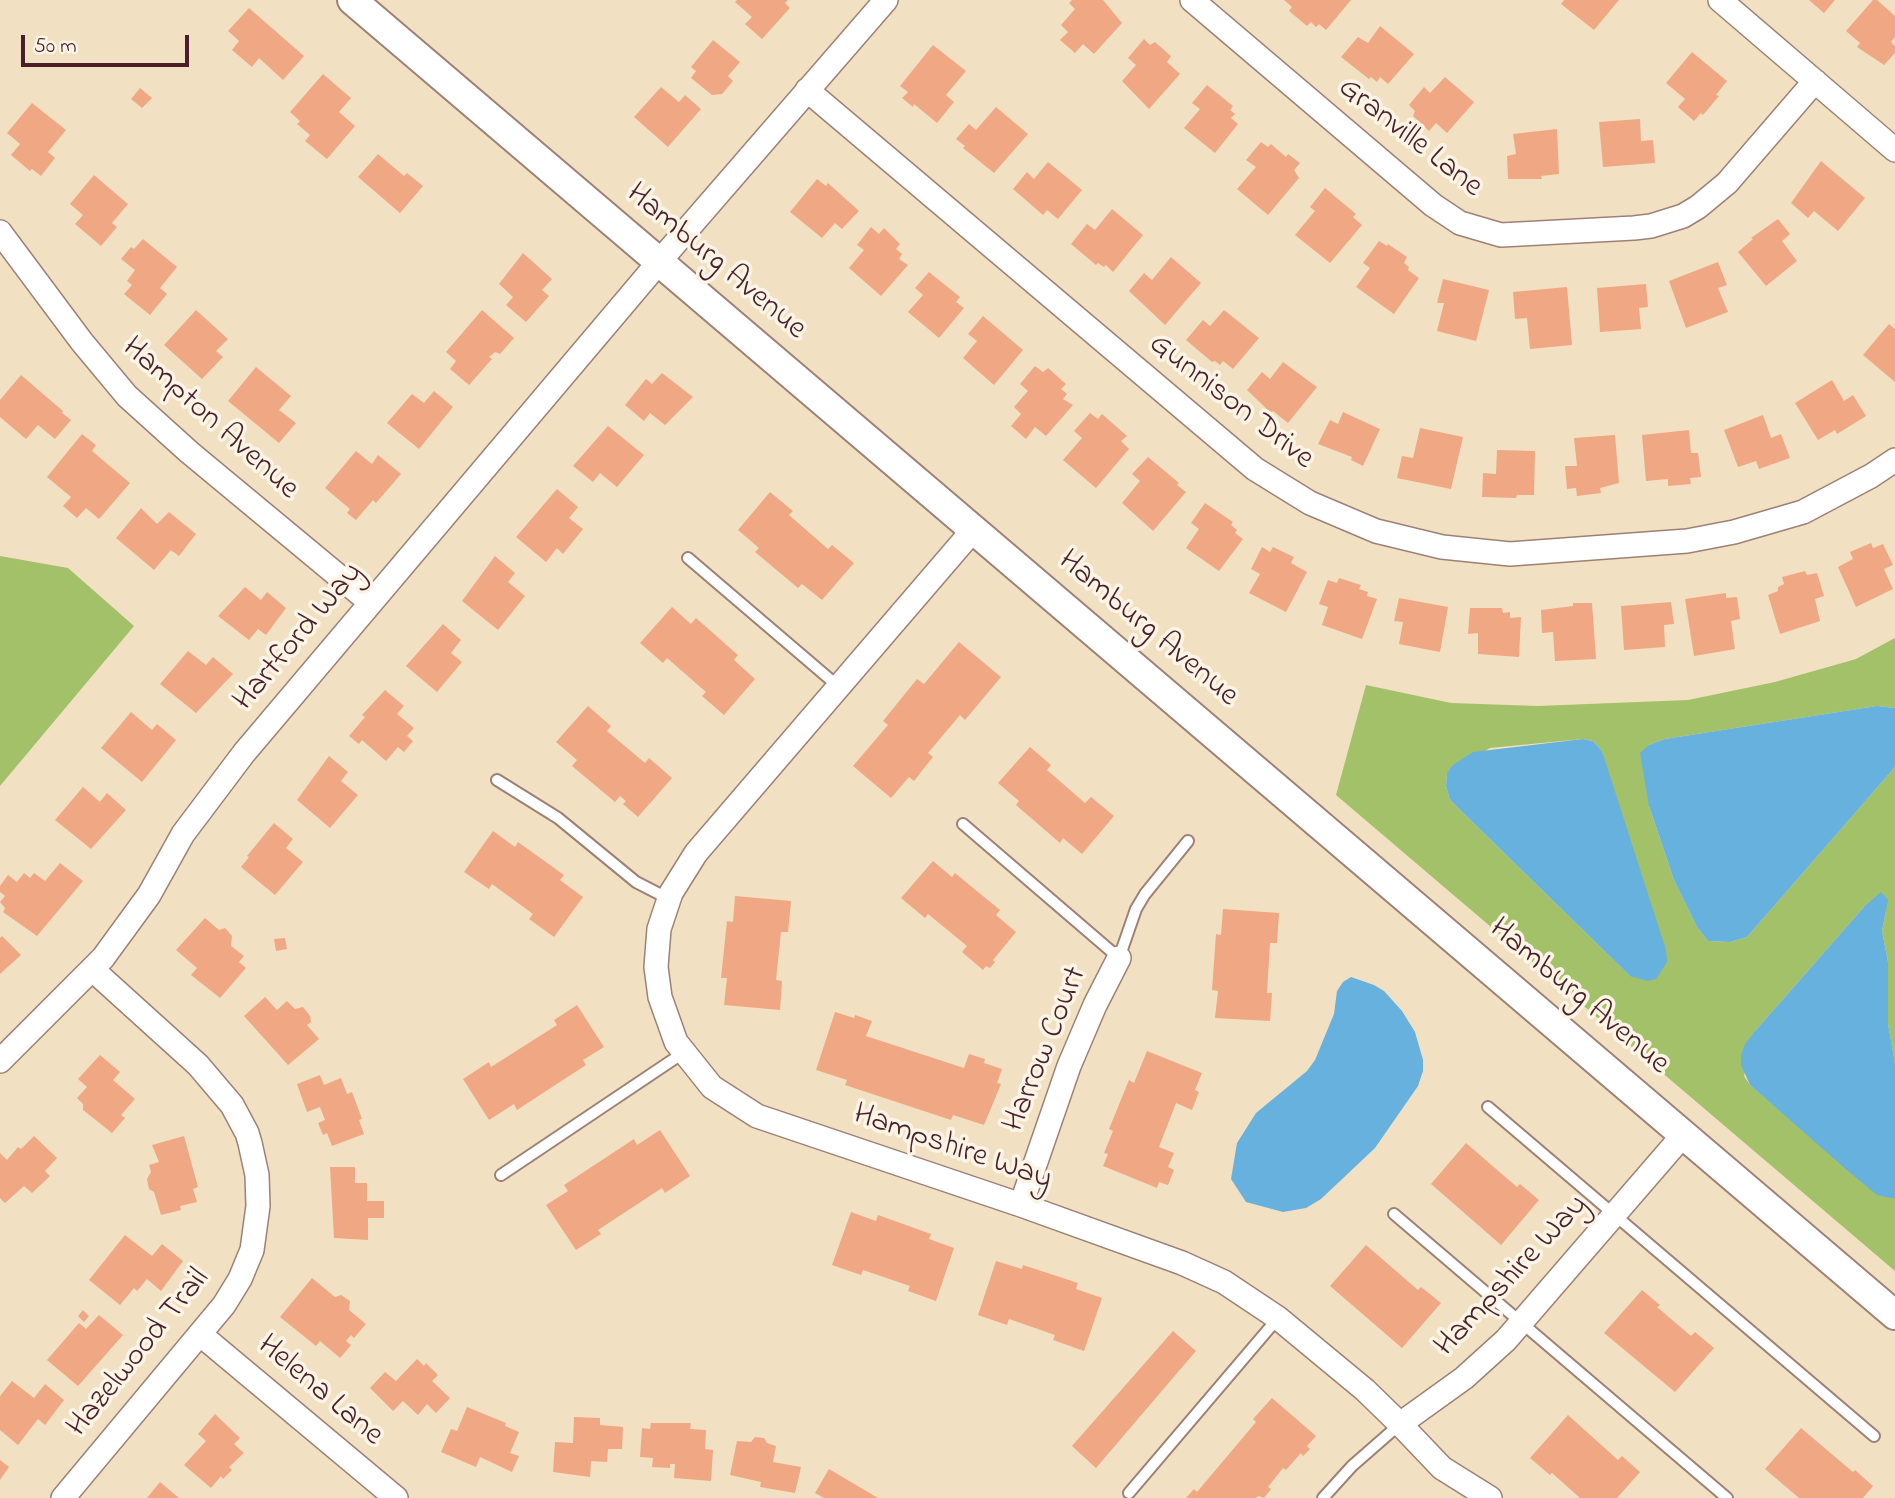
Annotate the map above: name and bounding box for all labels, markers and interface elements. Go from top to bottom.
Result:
scale bar [24,21,192,65]
text: 50 m [34,32,77,62]
street label: Granville Lane [1329,70,1489,208]
street label: Hamburg Avenue [617,176,813,350]
street label: Gunnison Drive [1140,327,1320,479]
street label: Hampton Avenue [113,330,305,510]
street label: Hamburg Avenue [1049,543,1245,717]
street label: Hartford Way [227,556,373,720]
street label: Hamburg Avenue [1480,911,1676,1085]
street label: Harrow Court [997,962,1097,1138]
street label: Hampshire Way [848,1097,1056,1201]
street label: Hampshire Way [1428,1188,1598,1366]
street label: Hazelwood Trail [60,1262,220,1446]
street label: Helena Lane [248,1328,390,1456]

